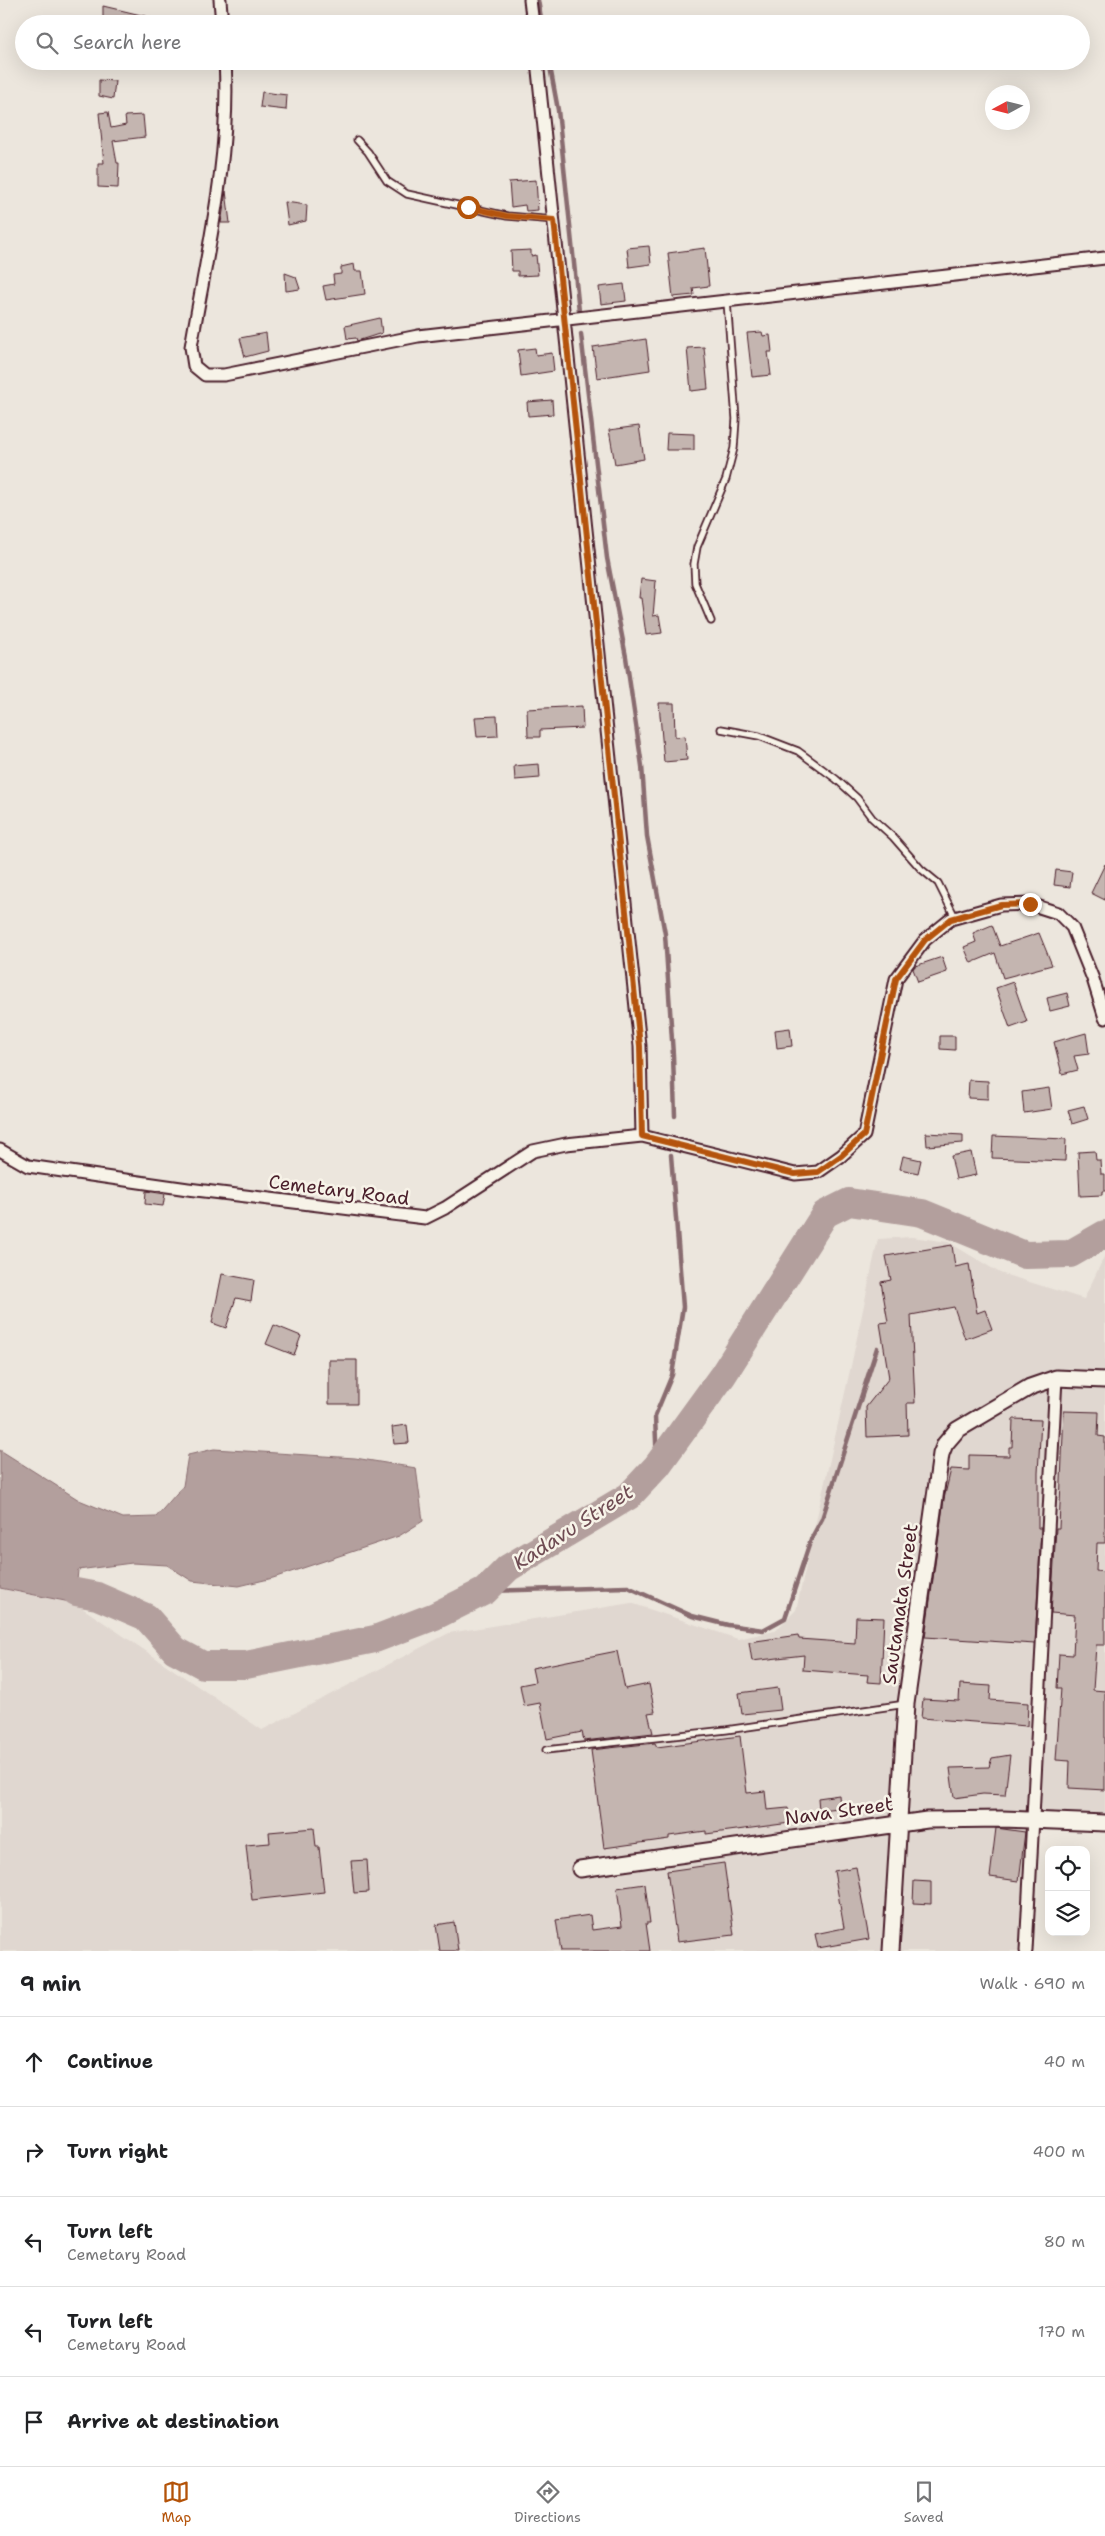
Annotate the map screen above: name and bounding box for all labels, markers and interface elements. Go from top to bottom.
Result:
search box [15,15,1090,70]
icon: search [33,29,61,57]
text: Search here [73,30,182,55]
north arrow [985,85,1030,130]
route start [457,196,480,219]
route end [1019,893,1042,916]
street label: Cemetary Road [267,1169,411,1211]
water label: Kadavu Street [508,1478,638,1576]
street label: Sautamata Street [876,1522,924,1686]
street label: Nava Street [783,1791,895,1831]
map controls [1045,1846,1090,1936]
button: locate [1045,1846,1090,1891]
button: layers [1045,1891,1090,1936]
text: 9 min [20,1970,81,1998]
text: Walk · 690 m [980,1973,1085,1994]
icon: ahead [20,2048,48,2076]
text: Continue [67,2049,153,2074]
text: 40 m [1043,2051,1085,2072]
icon: right [20,2138,48,2166]
text: Turn right [67,2139,168,2164]
text: 400 m [1032,2141,1085,2162]
text: Turn left [67,2219,153,2244]
icon: left [20,2228,48,2256]
text: 80 m [1044,2231,1085,2252]
text: Cemetary Road [67,2244,186,2265]
text: Turn left [67,2309,153,2334]
icon: left [20,2318,48,2346]
text: 170 m [1038,2321,1085,2342]
text: Cemetary Road [67,2334,186,2355]
icon: arrive [20,2408,48,2436]
text: Arrive at destination [67,2409,279,2434]
tab: Map [161,2478,191,2526]
tab: Directions [514,2478,581,2526]
tab: Saved [904,2478,944,2526]

